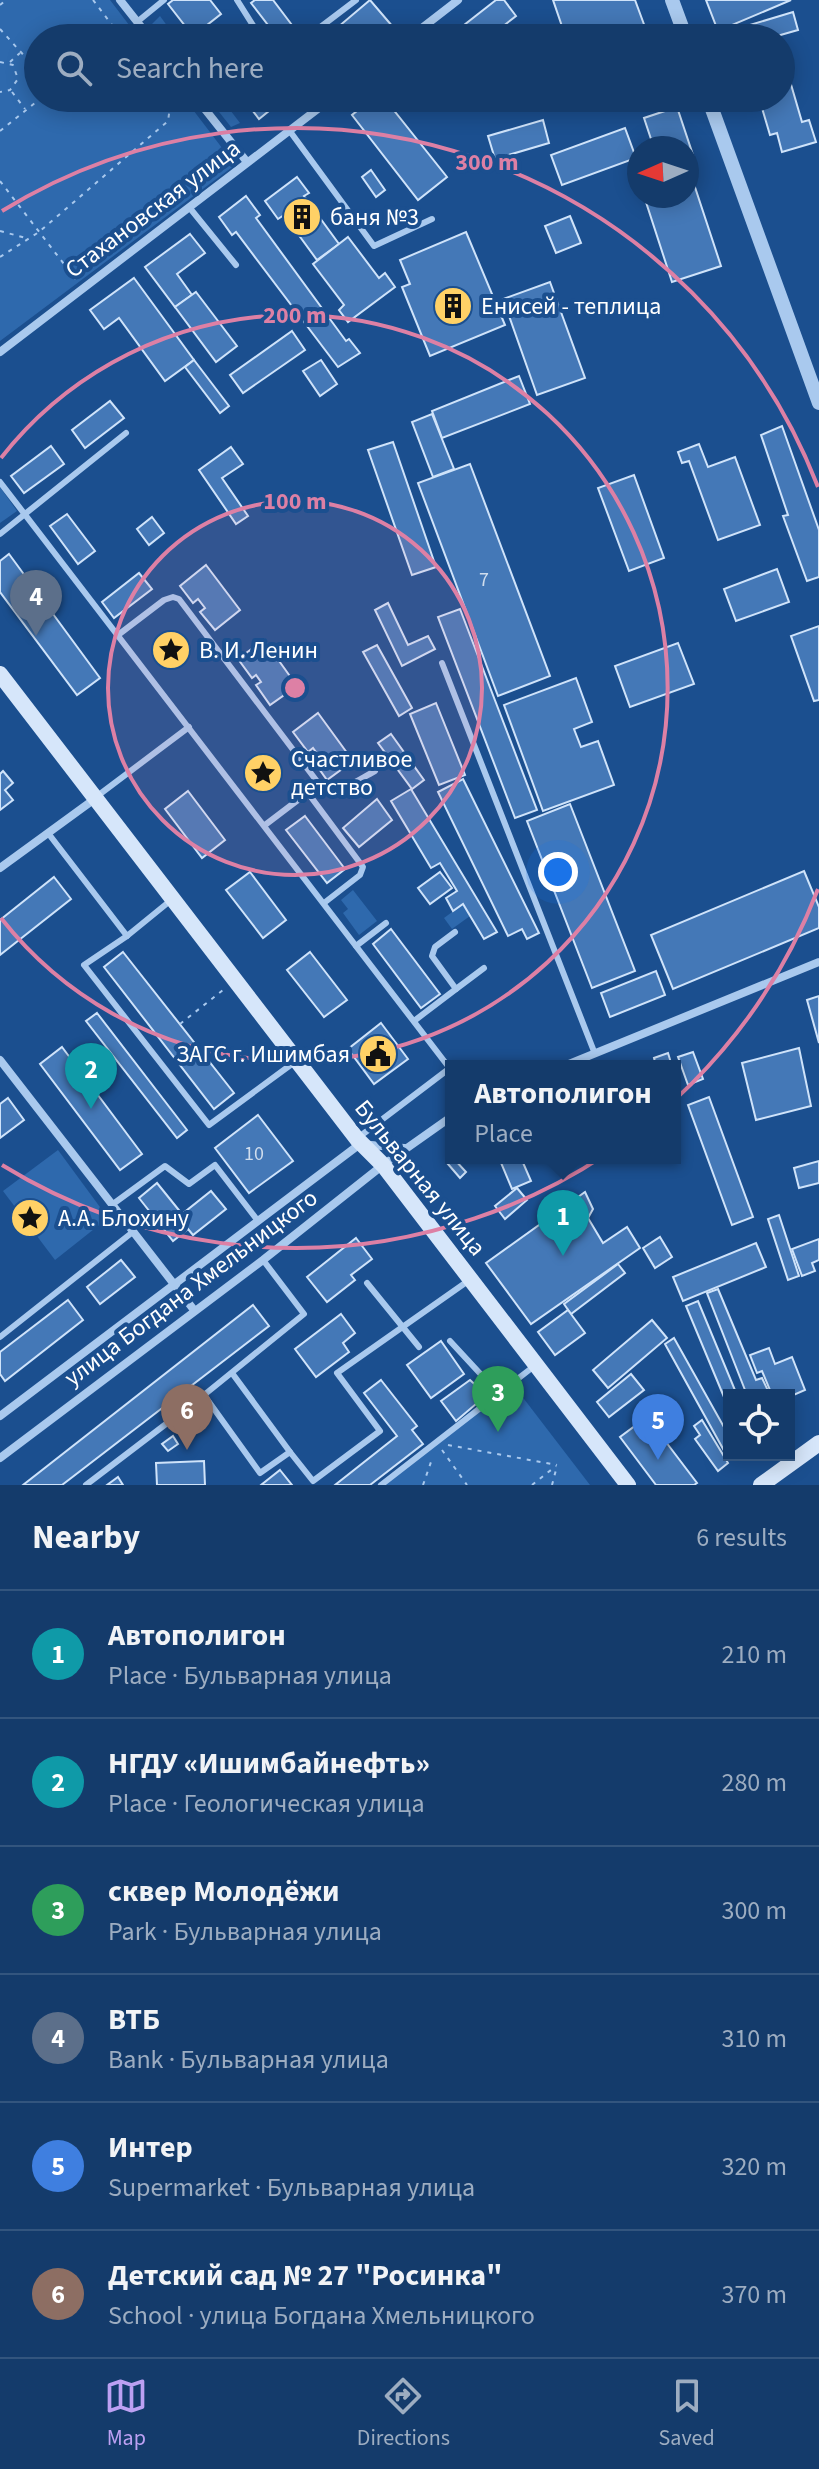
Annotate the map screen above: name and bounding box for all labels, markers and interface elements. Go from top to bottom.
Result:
search box [24,24,795,112]
icon: search [52,46,96,90]
text: Search here [116,47,264,90]
street label: Стахановская улица [58,131,248,287]
north arrow [627,136,699,208]
text: 300 m [455,145,519,180]
building icon: баня №3 [281,196,323,238]
place label: баня №3 [330,200,419,235]
building icon: Енисей - теплица [432,285,474,327]
place label: Енисей - теплица [481,289,661,324]
text: 200 m [263,298,327,333]
text: 100 m [263,484,327,519]
house number: 7 [479,566,489,594]
pin: 4 [10,570,62,636]
place icon: В. И. Ленин [150,629,192,671]
place label: В. И. Ленин [199,633,318,668]
centre of rings [281,674,309,702]
place label: Счастливое детство [291,742,412,805]
place icon: Счастливое детство [242,752,284,794]
your location [538,852,578,892]
public building icon: ЗАГС г. Ишимбая [357,1033,399,1075]
place label: ЗАГС г. Ишимбая [176,1037,350,1072]
pin: 2 [65,1043,117,1109]
popup [445,1060,681,1164]
text: Автополигон [474,1072,652,1115]
street label: Бульварная улица [346,1092,494,1264]
text: Place [474,1115,533,1152]
house number: 10 [244,1140,264,1168]
street label: улица Богдана Хмельницкого [57,1181,325,1395]
pin: 1 [537,1190,589,1256]
place icon: А.А. Блохину [9,1197,51,1239]
place label: А.А. Блохину [58,1201,189,1236]
pin: 3 [472,1366,524,1432]
pin: 6 [161,1384,213,1450]
map controls [723,1389,795,1461]
button: locate [723,1389,795,1461]
pin: 5 [632,1394,684,1460]
text: Nearby [32,1513,140,1562]
text: 6 results [696,1519,787,1556]
text: Автополигон [108,1614,286,1657]
text: 1 [51,1636,65,1673]
text: 210 m [721,1636,787,1673]
text: Place · Бульварная улица [108,1657,392,1694]
text: НГДУ «Ишимбайнефть» [108,1742,430,1785]
text: 2 [51,1764,65,1801]
text: 280 m [721,1764,787,1801]
text: Place · Геологическая улица [108,1785,425,1822]
text: сквер Молодёжи [108,1870,340,1913]
text: 3 [51,1892,65,1929]
text: 300 m [721,1892,787,1929]
text: Park · Бульварная улица [108,1913,382,1950]
text: ВТБ [108,1998,160,2041]
text: 4 [51,2020,65,2057]
text: 310 m [721,2020,787,2057]
text: Bank · Бульварная улица [108,2041,389,2078]
text: Интер [108,2126,193,2169]
text: 5 [51,2148,65,2185]
text: 320 m [721,2148,787,2185]
text: Supermarket · Бульварная улица [108,2169,475,2206]
text: Детский сад № 27 "Росинка" [108,2254,502,2297]
text: 6 [51,2276,65,2313]
text: 370 m [721,2276,787,2313]
text: School · улица Богдана Хмельницкого [108,2297,535,2334]
tab: Map [104,2374,148,2454]
tab: Directions [357,2374,450,2454]
tab: Saved [659,2374,715,2454]

